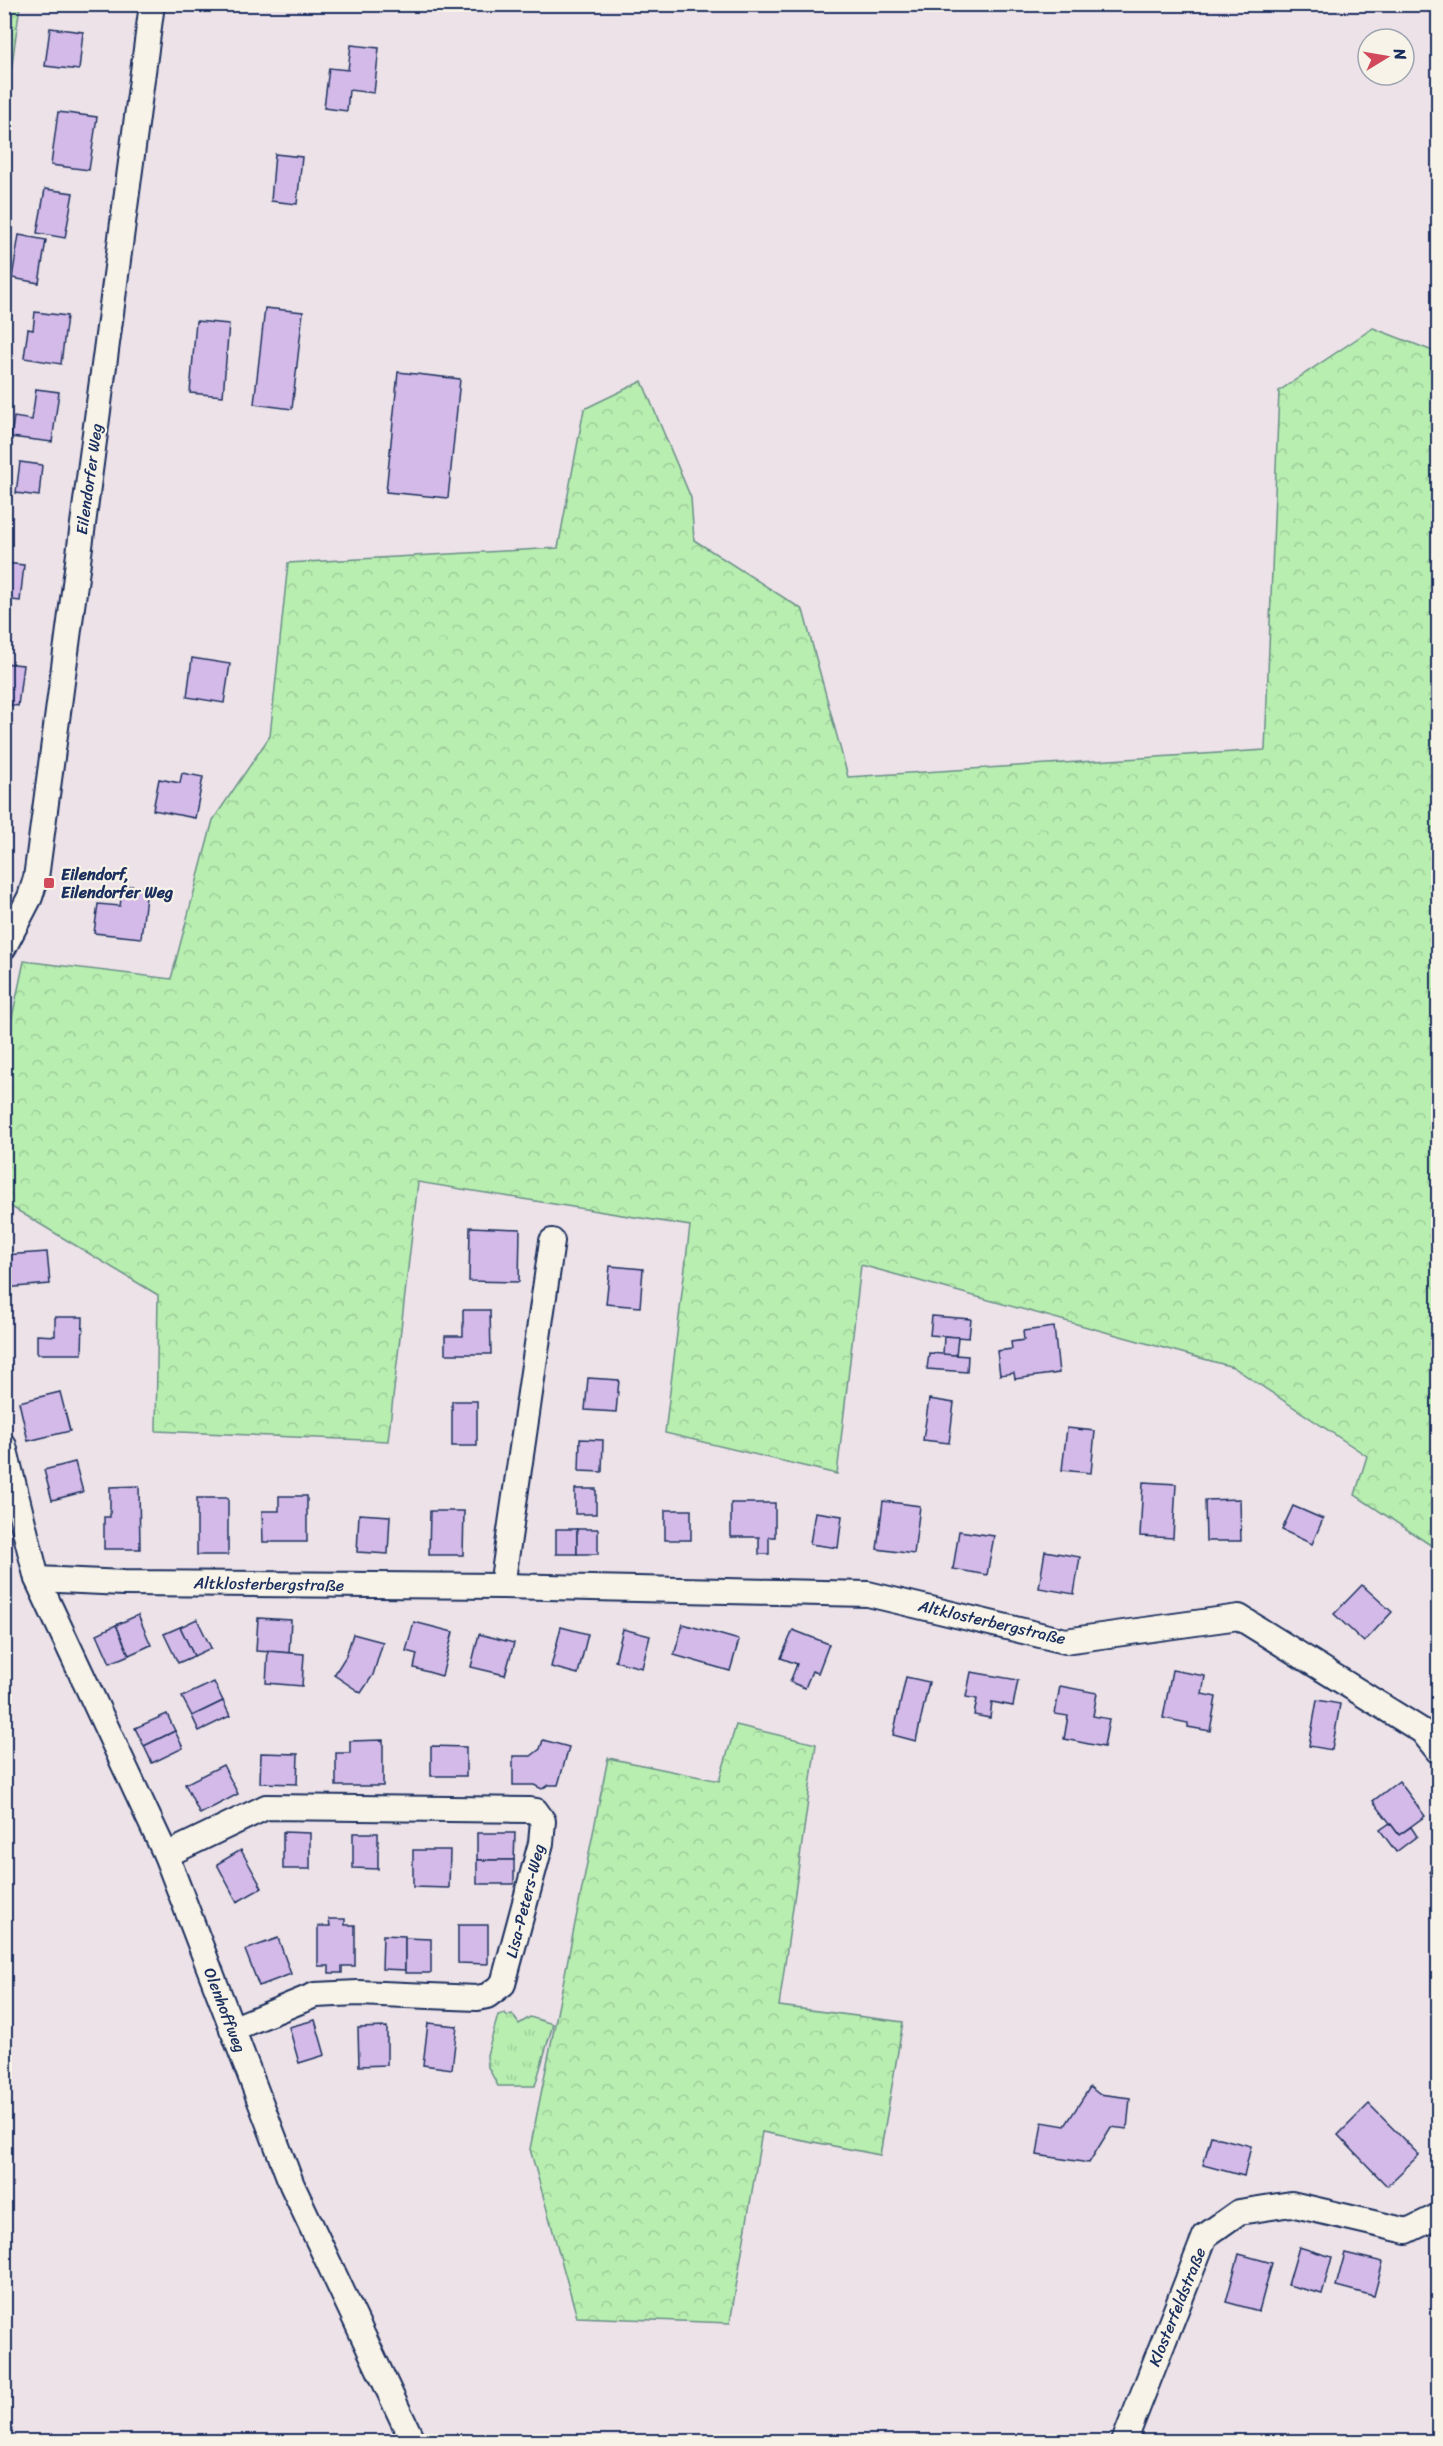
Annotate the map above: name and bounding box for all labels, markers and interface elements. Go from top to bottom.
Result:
north arrow [1356,27,1416,87]
text: N [1385,45,1416,63]
street label: Eilendorfer Weg [67,421,111,537]
place label: Eilendorf, Eilendorfer Weg [61,860,174,907]
marker: Eilendorf, Eilendorfer Weg [42,876,56,890]
street label: Altklosterbergstraße [193,1568,344,1600]
street label: Altklosterbergstraße [914,1591,1069,1653]
street label: Lisa-Peters-Weg [497,1841,553,1961]
street label: Olenhoffweg [195,1963,255,2057]
street label: Klosterfeldstraße [1140,2243,1214,2371]

